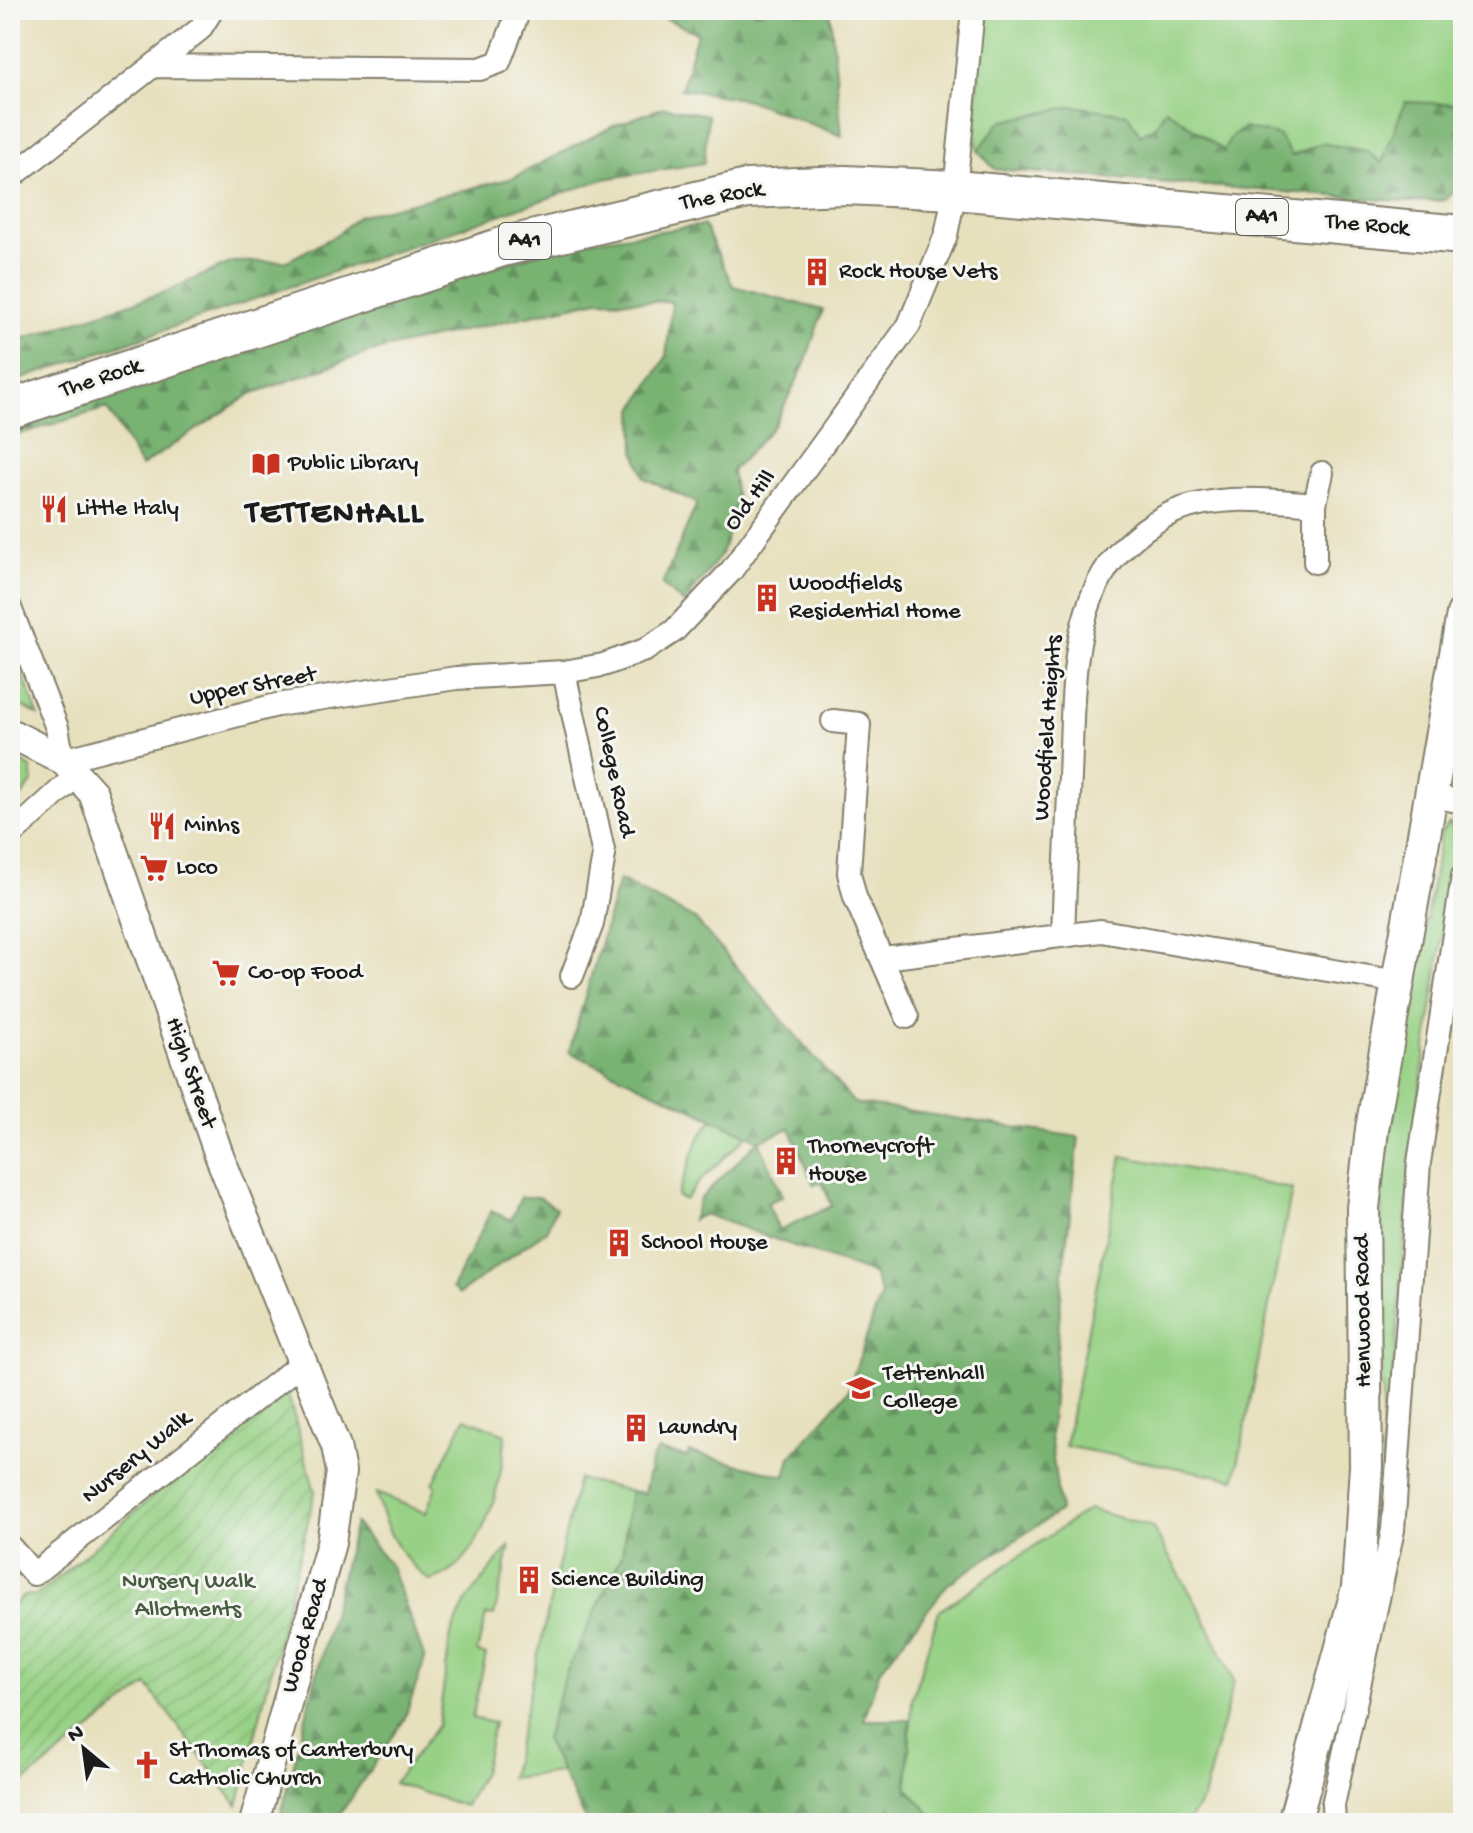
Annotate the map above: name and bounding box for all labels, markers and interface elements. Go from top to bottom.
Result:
street label: The Rock [676,175,768,219]
road number: A41 [1236,199,1288,235]
street label: The Rock [1322,208,1412,244]
road number: A41 [499,223,551,259]
building icon: Rock House Vets [802,257,832,287]
place label: Rock House Vets [839,258,998,287]
street label: The Rock [55,352,148,406]
library icon: Public Library [251,449,281,479]
place label: Public Library [287,450,418,479]
street label: Old Hill [719,465,783,537]
restaurant icon: Little Italy [39,494,69,524]
place label: Little Italy [76,495,179,524]
district label: TETTENHALL [243,496,424,534]
place label: Woodfields Residential Home [789,570,961,627]
building icon: Woodfields Residential Home [752,583,782,613]
street label: Woodfield Heights [1028,633,1070,822]
street label: Upper Street [187,660,321,713]
street label: College Road [585,704,641,842]
restaurant icon: Minhs [147,811,177,841]
place label: Minhs [184,812,240,841]
supermarket icon: Loco [139,853,169,883]
place label: Loco [176,854,218,883]
supermarket icon: Co-op Food [211,958,241,988]
place label: Co-op Food [248,959,364,988]
street label: High Street [158,1014,223,1134]
place label: Thorneycroft House [806,1133,935,1190]
building icon: Thorneycroft House [771,1146,801,1176]
building icon: School House [604,1228,634,1258]
place label: School House [641,1229,768,1258]
street label: Henwood Road [1348,1232,1380,1388]
place label: Tettenhall College [881,1360,985,1417]
school or university icon: Tettenhall College [846,1373,876,1403]
street label: Nursery Walk [76,1404,199,1511]
building icon: Laundry [621,1413,651,1443]
place label: Laundry [658,1414,737,1443]
building icon: Science Building [514,1565,544,1595]
place label: Science Building [551,1566,704,1595]
park label: Nursery Walk Allotments [122,1568,256,1625]
street label: Wood Road [276,1574,337,1696]
north arrow [44,1709,124,1789]
text: N [64,1720,89,1750]
place label: St Thomas of Canterbury Catholic Church [169,1737,413,1794]
church icon: St Thomas of Canterbury Catholic Church [132,1750,162,1780]

